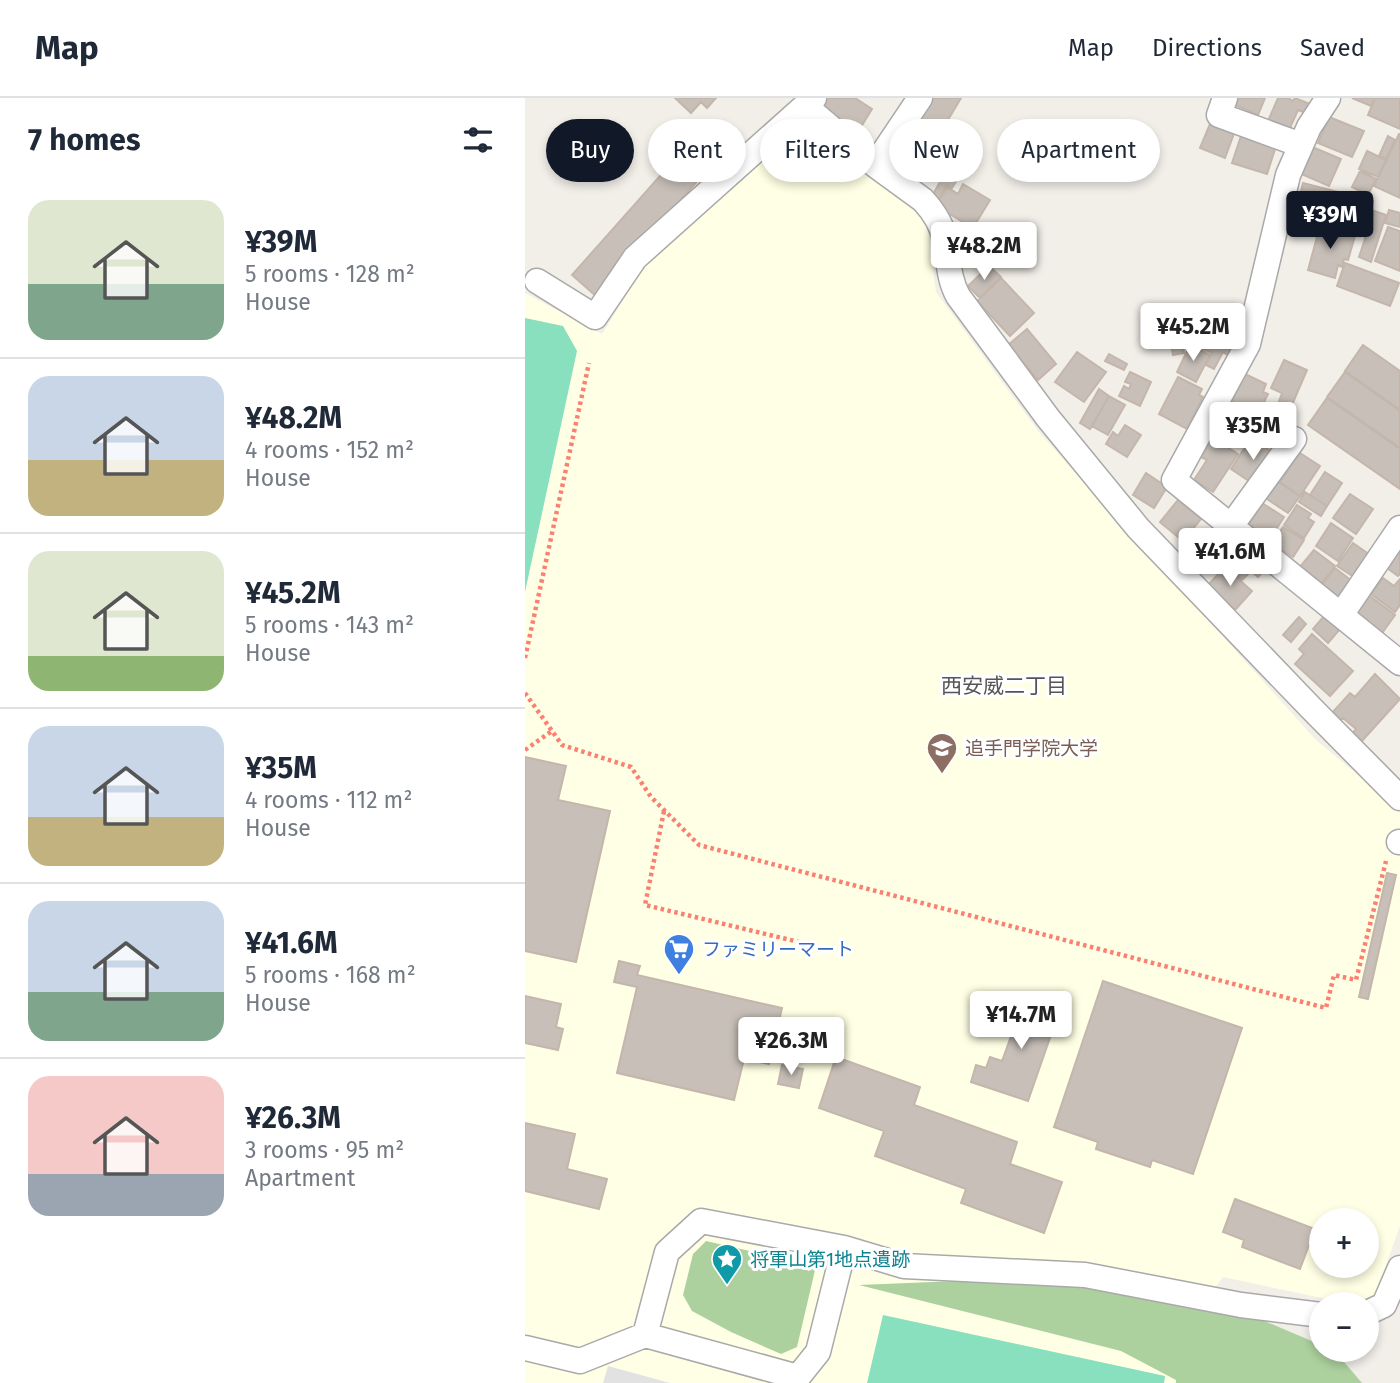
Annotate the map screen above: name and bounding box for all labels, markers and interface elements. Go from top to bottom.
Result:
text: Map [35,28,99,68]
text: Map [1068,34,1114,62]
text: Directions [1152,34,1262,62]
text: Saved [1300,34,1365,62]
chip: Buy [546,119,634,182]
chip: Rent [648,119,746,182]
chip: Filters [760,119,875,182]
chip: New [889,119,983,182]
chip: Apartment [997,119,1160,182]
icon: filters [459,121,497,159]
text: 7 homes [28,122,140,158]
pin: ¥39M [1289,192,1371,251]
text: ¥39M [1302,200,1358,228]
pin: ¥48.2M [927,222,1041,282]
text: ¥39M [245,224,317,260]
icon: home [84,228,168,312]
text: ¥48.2M [947,231,1021,259]
text: 5 rooms · 128 m² [245,260,415,288]
text: House [245,288,311,316]
pin: ¥45.2M [1136,303,1250,363]
text: ¥45.2M [1156,312,1230,340]
text: ¥48.2M [245,400,342,436]
pin: ¥35M [1212,402,1294,462]
icon: home [84,404,168,488]
text: ¥35M [1225,411,1281,439]
text: 4 rooms · 152 m² [245,436,414,464]
text: House [245,464,311,492]
pin: ¥41.6M [1173,528,1287,588]
text: ¥41.6M [1195,537,1265,565]
text: ¥45.2M [245,575,340,611]
icon: home [84,579,168,663]
text: 5 rooms · 143 m² [245,611,414,639]
text: House [245,639,311,667]
district label: 西安威二丁目 [941,673,1067,699]
school or university icon: 追手門学院大学 [925,731,959,775]
place label: 追手門学院大学 [965,737,1098,760]
text: ¥35M [245,750,317,786]
icon: home [84,754,168,838]
text: 4 rooms · 112 m² [245,786,412,814]
text: House [245,814,311,842]
text: ¥41.6M [245,925,338,961]
icon: home [84,929,168,1013]
supermarket icon: ファミリーマート [662,932,696,976]
place label: ファミリーマート [702,938,854,961]
text: 5 rooms · 168 m² [245,961,416,989]
text: House [245,989,311,1017]
pin: ¥14.7M [964,992,1078,1051]
text: ¥14.7M [986,1000,1056,1028]
pin: ¥26.3M [734,1018,848,1077]
text: ¥26.3M [754,1026,828,1054]
text: ¥26.3M [245,1100,341,1136]
icon: home [84,1104,168,1188]
text: 3 rooms · 95 m² [245,1136,404,1164]
text: Apartment [245,1164,355,1192]
map controls [1309,1208,1379,1362]
button: + [1309,1208,1379,1278]
place icon: 将軍山第1地点遺跡 [710,1242,744,1286]
place label: 将軍山第1地点遺跡 [750,1248,910,1271]
button: − [1309,1292,1379,1362]

